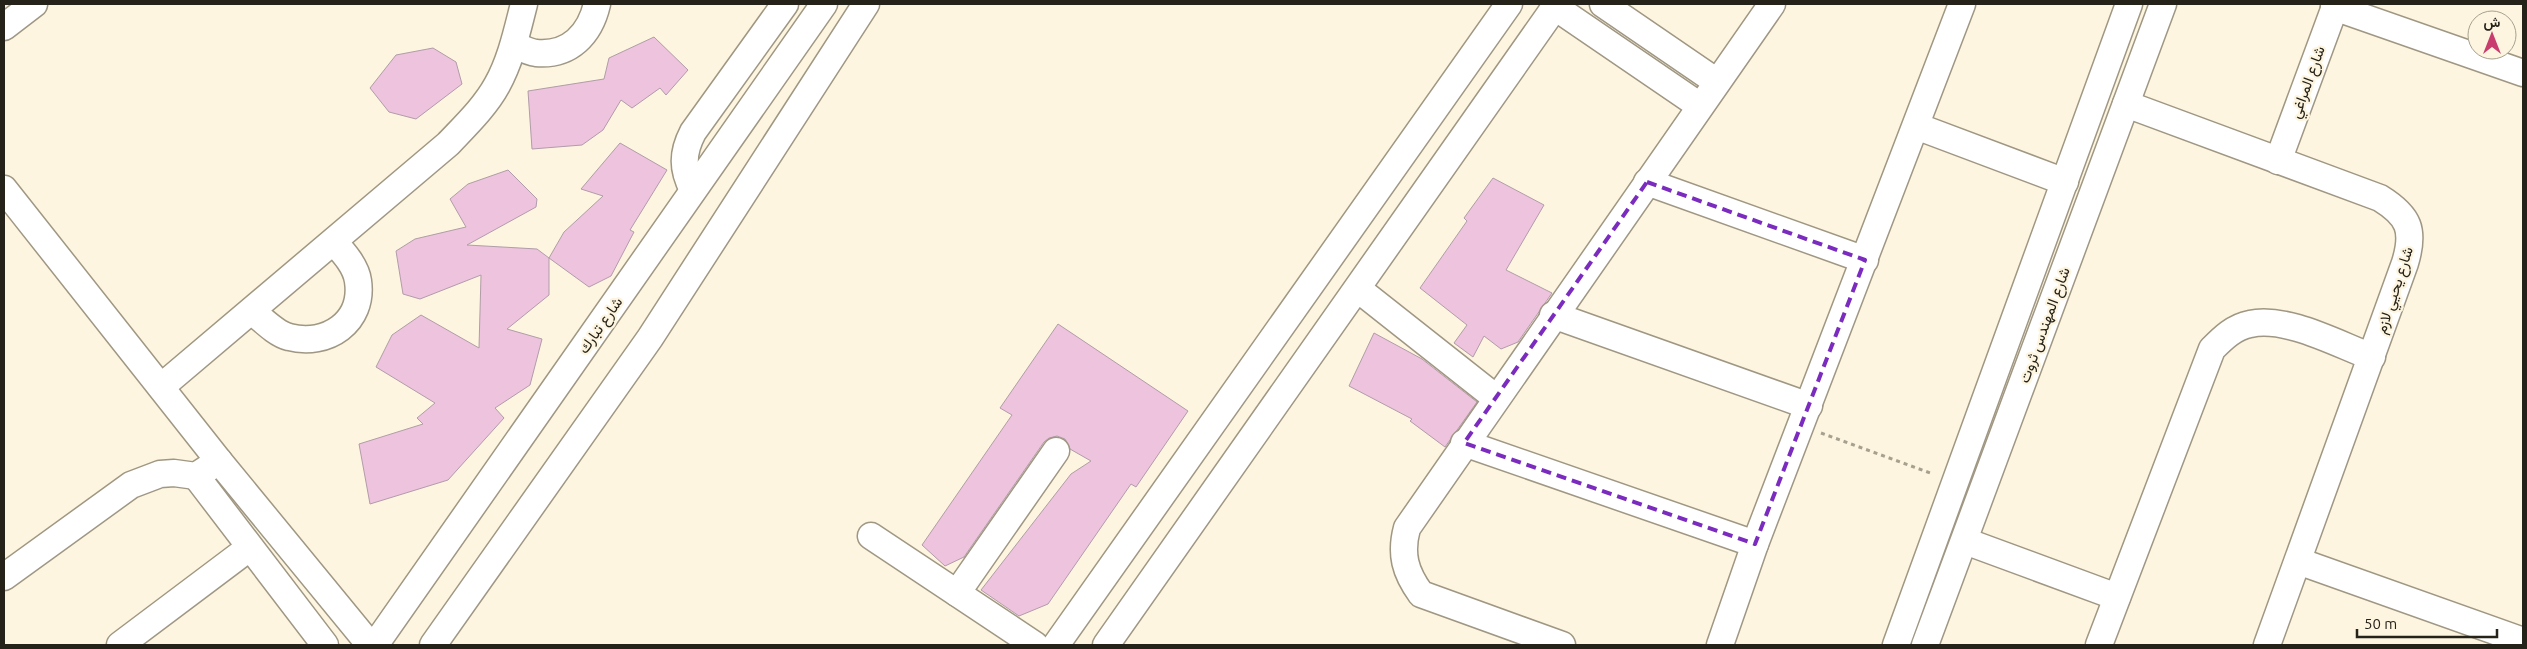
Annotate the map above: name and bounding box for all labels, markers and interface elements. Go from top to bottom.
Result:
north arrow [2467,10,2517,60]
text: ش [2484,14,2501,31]
street label: شارع المراغي [2286,43,2333,122]
street label: شارع يحيي لازم [2372,244,2421,337]
street label: شارع المهندس ثروت [2015,265,2076,386]
street label: شارع تبارك [574,294,628,358]
scale bar [2357,606,2497,638]
text: 50 m [2364,615,2397,632]

